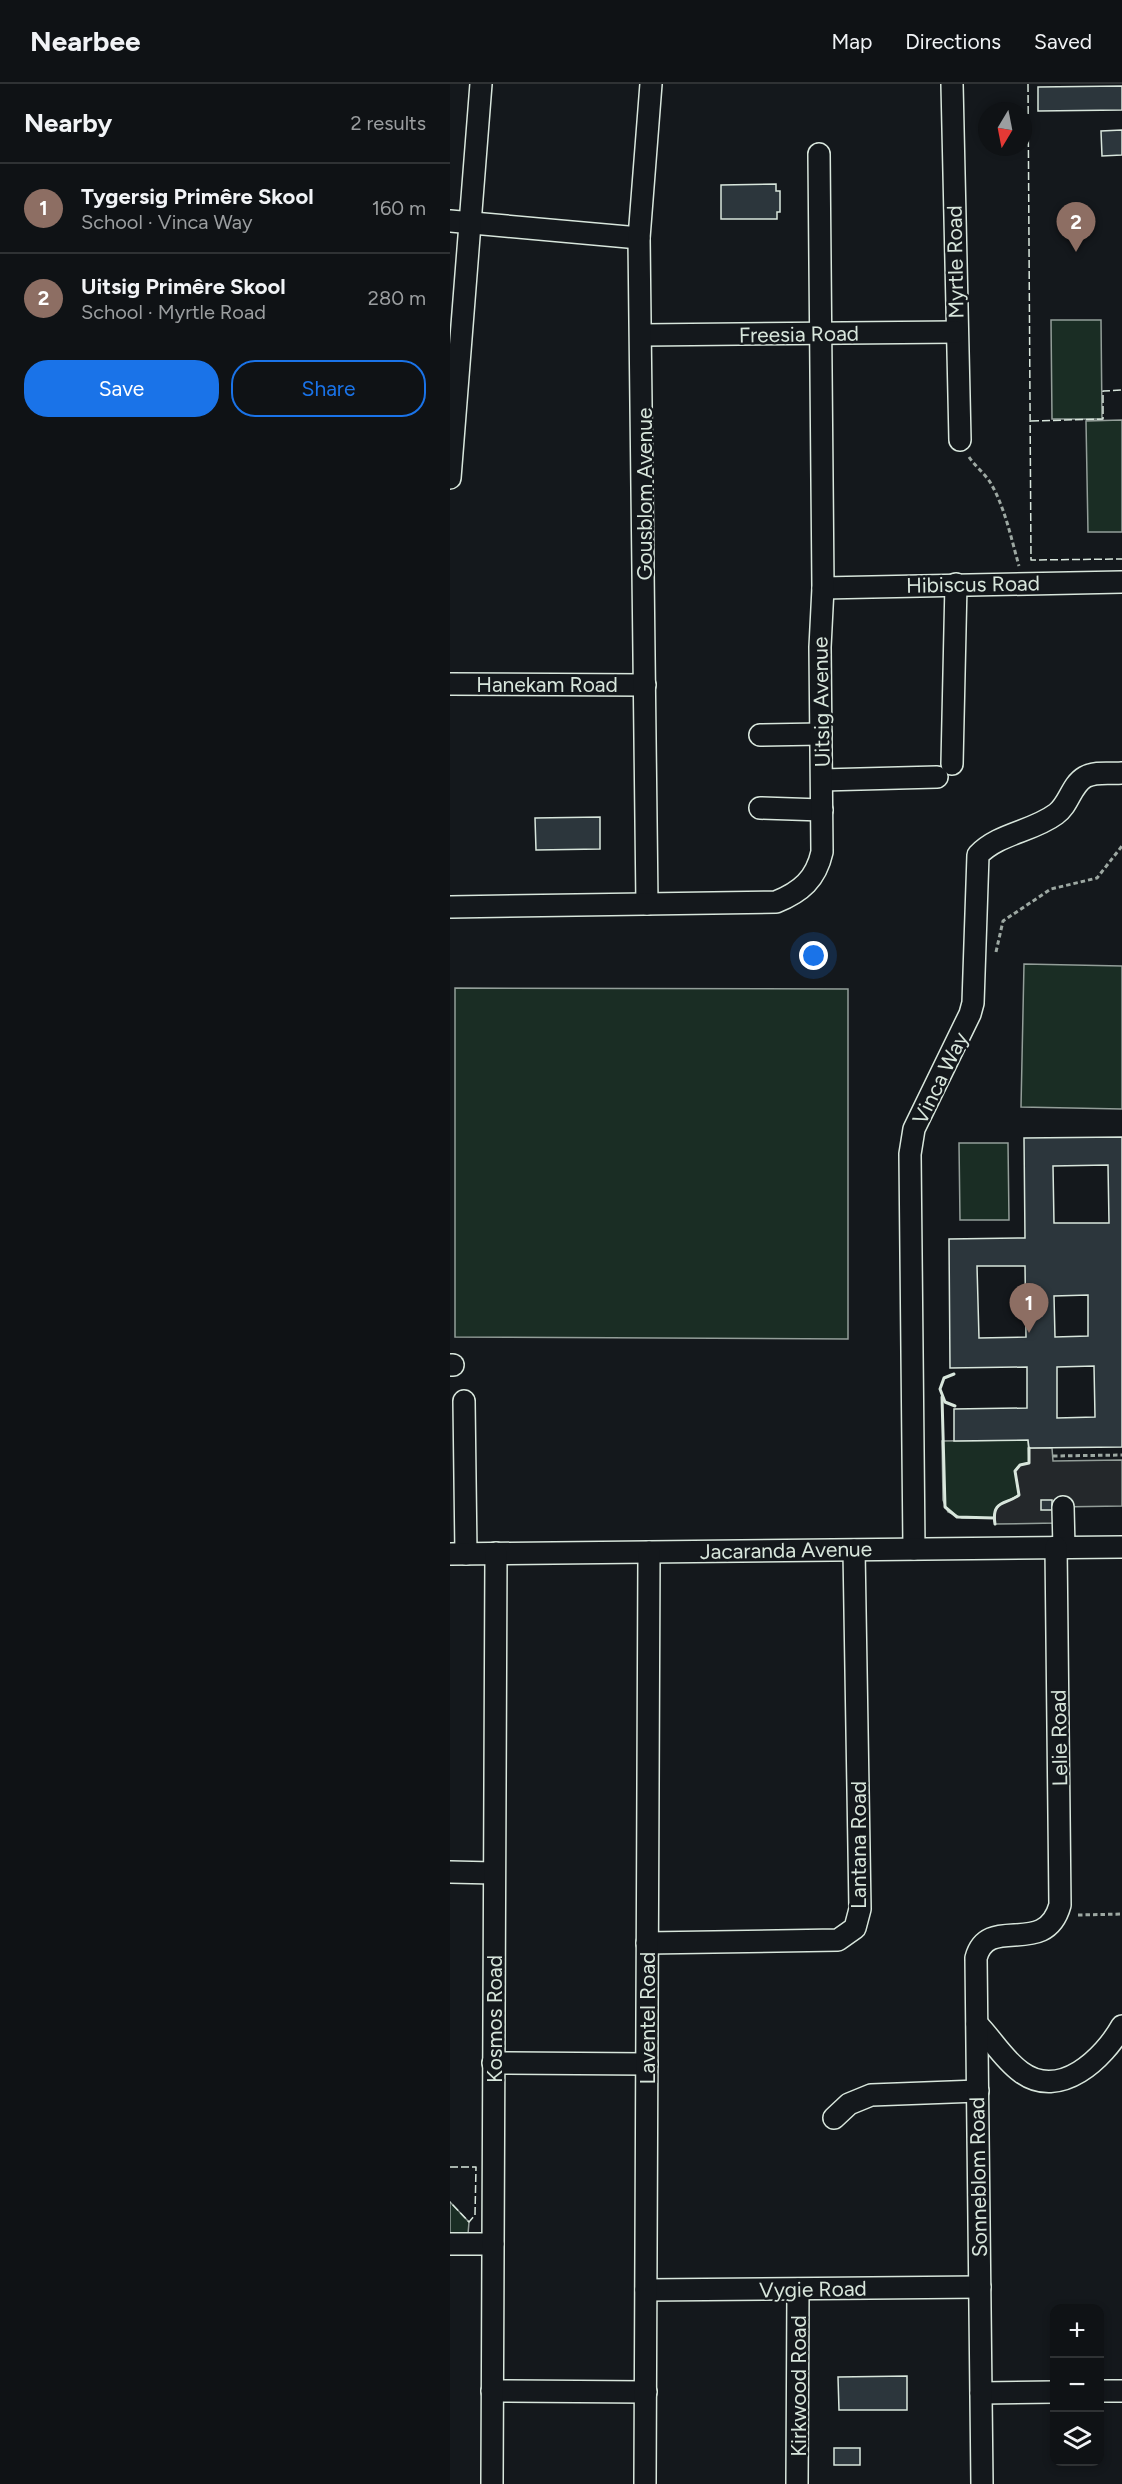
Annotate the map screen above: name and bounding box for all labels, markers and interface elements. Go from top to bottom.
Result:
text: Nearbee [30,24,140,58]
text: Map [831,29,872,54]
text: Directions [905,29,1001,54]
text: Saved [1034,29,1092,54]
north arrow [978,102,1032,156]
text: Nearby [24,107,112,139]
text: 2 results [350,111,426,135]
text: Tygersig Primêre Skool [81,183,314,210]
text: 1 [39,196,48,220]
text: 160 m [372,196,426,220]
pin: 2 [1056,202,1096,252]
street label: Myrtle Road [942,205,968,319]
text: School · Vinca Way [81,210,252,234]
text: Uitsig Primêre Skool [81,273,286,300]
text: 2 [38,286,49,310]
text: 280 m [368,286,426,310]
text: School · Myrtle Road [81,300,266,324]
street label: Freesia Road [739,320,859,348]
button: Save [24,360,219,417]
button: Share [231,360,426,417]
street label: Gousblom Avenue [632,408,657,580]
street label: Hibiscus Road [906,570,1040,598]
street label: Uitsig Avenue [807,636,835,768]
street label: Hanekam Road [476,672,618,697]
your location [799,941,828,970]
street label: Vinca Way [907,1028,973,1128]
pin: 1 [1010,1284,1048,1333]
street label: Jacaranda Avenue [700,1536,872,1564]
street label: Lelie Road [1046,1689,1072,1787]
street label: Lantana Road [846,1781,871,1909]
street label: Laventel Road [635,1952,660,2084]
street label: Kosmos Road [482,1955,507,2083]
street label: Sonneblom Road [964,2097,992,2257]
street label: Vygie Road [759,2276,867,2302]
map controls [1050,2304,1104,2466]
button: + [1050,2304,1104,2358]
street label: Kirkwood Road [786,2315,811,2457]
button: − [1050,2358,1104,2412]
button: layers [1050,2412,1104,2466]

